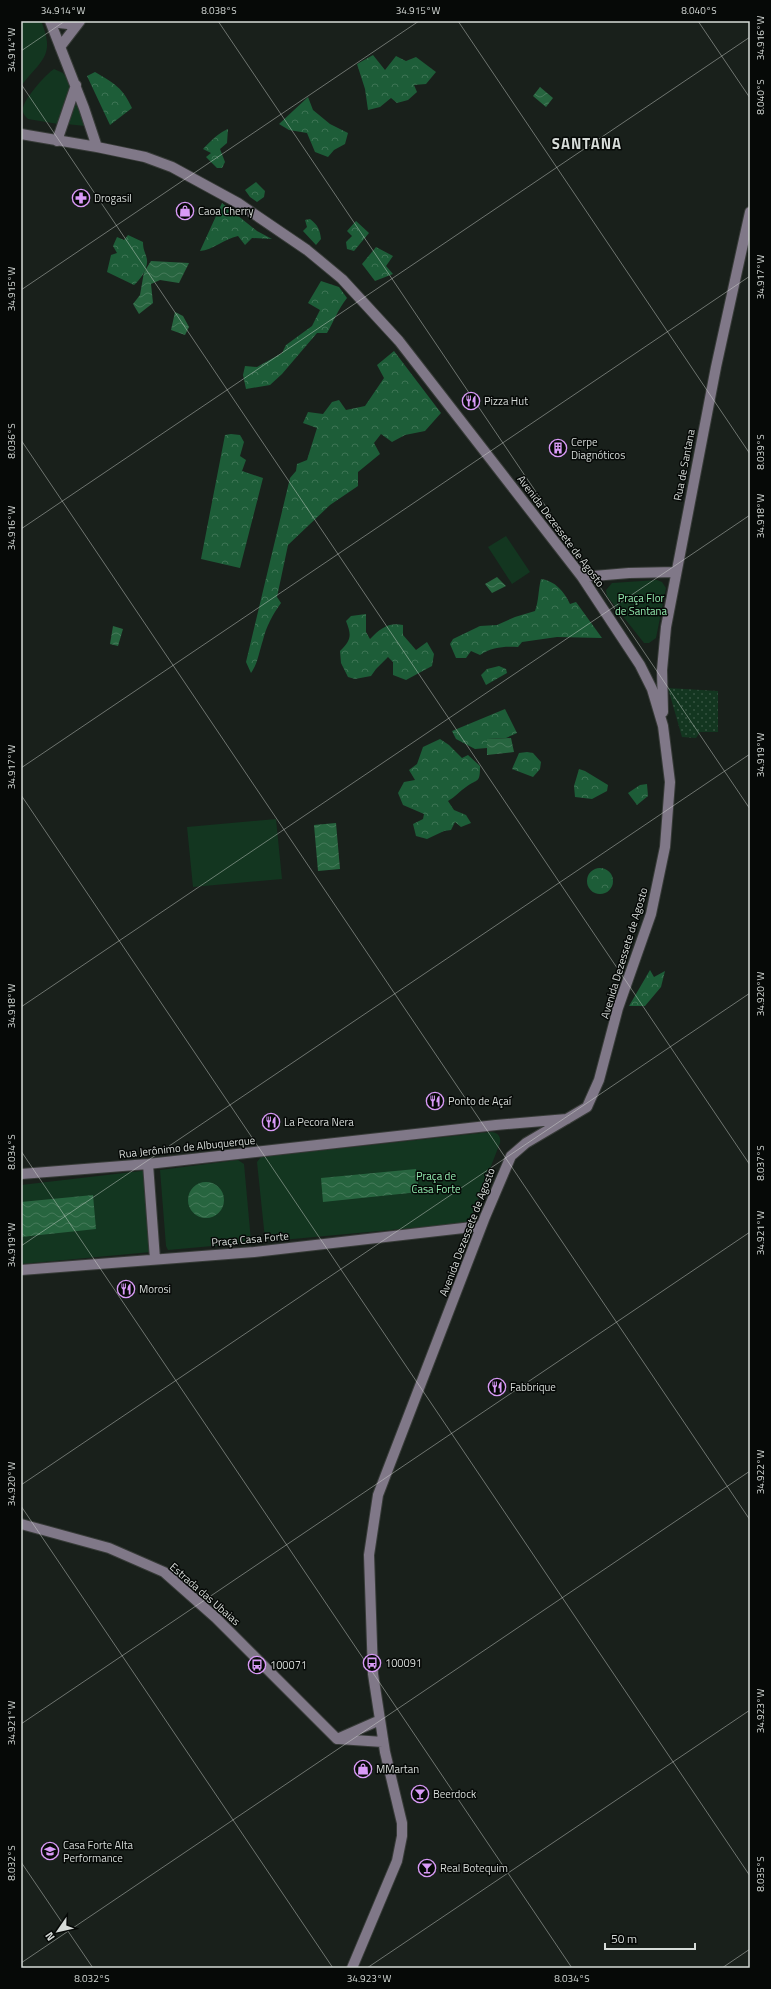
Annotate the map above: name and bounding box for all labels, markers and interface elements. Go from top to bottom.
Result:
text: 34.914°W [41,3,85,18]
text: 8.038°S [201,3,237,18]
text: 34.915°W [396,3,440,18]
text: 8.040°S [681,3,717,18]
text: 34.916°W [753,16,768,60]
text: 34.914°W [4,28,19,72]
text: 8.040°S [753,79,768,115]
district label: SANTANA [552,132,622,155]
pharmacy icon: Drogasil [71,188,91,208]
place label: Drogasil [94,190,132,206]
shop icon: Caoa Cherry [175,201,195,221]
place label: Caoa Cherry [198,203,254,219]
text: 34.917°W [753,255,768,299]
text: 34.915°W [4,267,19,311]
restaurant icon: Pizza Hut [461,391,481,411]
place label: Pizza Hut [484,393,528,409]
text: 8.036°S [4,423,19,459]
street label: Rua de Santana [669,427,699,502]
place label: Cerpe Diagnóticos [571,434,625,463]
text: 8.039°S [753,434,768,470]
building icon: Cerpe Diagnóticos [548,438,568,458]
street label: Avenida Dezessete de Agosto [514,472,609,590]
text: 34.918°W [753,494,768,538]
text: 34.916°W [4,506,19,550]
park label: Praça Flor de Santana [615,590,667,619]
text: 34.919°W [753,733,768,777]
text: 34.917°W [4,745,19,789]
street label: Avenida Dezessete de Agosto [596,885,652,1021]
text: 34.920°W [753,972,768,1016]
text: 34.918°W [4,984,19,1028]
restaurant icon: Ponto de Açaí [425,1091,445,1111]
place label: Ponto de Açaí [448,1093,513,1109]
restaurant icon: La Pecora Nera [261,1112,281,1132]
place label: La Pecora Nera [284,1114,354,1130]
street label: Rua Jerônimo de Albuquerque [118,1132,256,1162]
text: 8.034°S [4,1134,19,1170]
text: 8.037°S [753,1145,768,1181]
street label: Avenida Dezessete de Agosto [435,1165,499,1299]
park label: Praça de Casa Forte [411,1168,461,1197]
text: 34.921°W [753,1211,768,1255]
text: 34.919°W [4,1223,19,1267]
street label: Praça Casa Forte [211,1228,290,1250]
restaurant icon: Morosi [116,1279,136,1299]
place label: Morosi [139,1281,171,1297]
restaurant icon: Fabbrique [487,1377,507,1397]
place label: Fabbrique [510,1379,556,1395]
text: 34.922°W [753,1450,768,1494]
text: 34.920°W [4,1462,19,1506]
street label: Estrada das Ubaias [166,1559,244,1629]
bus stop icon: 100091 [362,1653,382,1673]
bus stop icon: 100071 [247,1655,267,1675]
place label: 100091 [385,1655,422,1671]
place label: 100071 [270,1657,307,1673]
text: 34.923°W [753,1689,768,1733]
text: 34.921°W [4,1701,19,1745]
shop icon: MMartan [353,1759,373,1779]
place label: MMartan [376,1761,419,1777]
bar icon: Beerdock [410,1784,430,1804]
place label: Beerdock [433,1786,477,1802]
place label: Casa Forte Alta Performance [63,1837,134,1866]
school or university icon: Casa Forte Alta Performance [40,1841,60,1861]
text: 8.032°S [4,1845,19,1881]
text: 8.035°S [753,1856,768,1892]
bar icon: Real Botequim [417,1858,437,1878]
place label: Real Botequim [440,1860,508,1876]
north arrow [38,1911,78,1951]
scale bar [605,1925,695,1951]
text: N [41,1929,58,1944]
text: 50 m [611,1929,637,1948]
text: 8.032°S [74,1971,110,1986]
text: 34.923°W [347,1971,391,1986]
text: 8.034°S [554,1971,590,1986]

